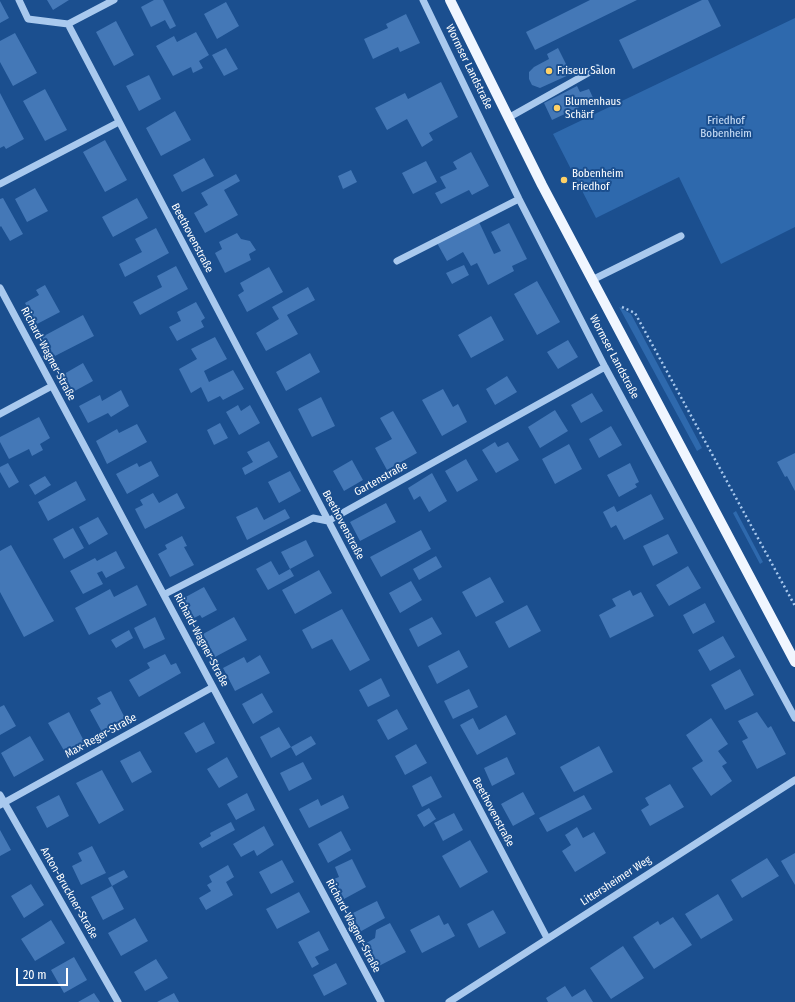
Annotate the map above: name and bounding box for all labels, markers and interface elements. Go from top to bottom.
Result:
street label: Wormser Landstraße [443,22,495,112]
place label: Friseur Salon [557,64,616,78]
marker: Friseur Salon [544,66,554,76]
place label: Blumenhaus Schärf [565,95,621,121]
marker: Blumenhaus Schärf [552,103,562,113]
park label: Friedhof Bobenheim [700,114,752,140]
place label: Bobenheim Friedhof [572,167,623,193]
marker: Bobenheim Friedhof [559,175,569,185]
street label: Beethovenstraße [168,201,216,275]
street label: Richard-Wagner-Straße [18,305,78,403]
street label: Wormser Landstraße [586,313,642,401]
street label: Gartenstraße [352,459,410,499]
street label: Beethovenstraße [319,488,367,562]
street label: Richard-Wagner-Straße [171,591,231,689]
street label: Max-Reger-Straße [63,711,139,761]
street label: Beethovenstraße [469,775,517,849]
street label: Anton-Bruckner-Straße [37,845,101,941]
street label: Littersheimer Weg [578,853,654,909]
street label: Richard-Wagner-Straße [323,877,383,975]
scale bar [18,960,70,986]
text: 20 m [23,968,47,982]

